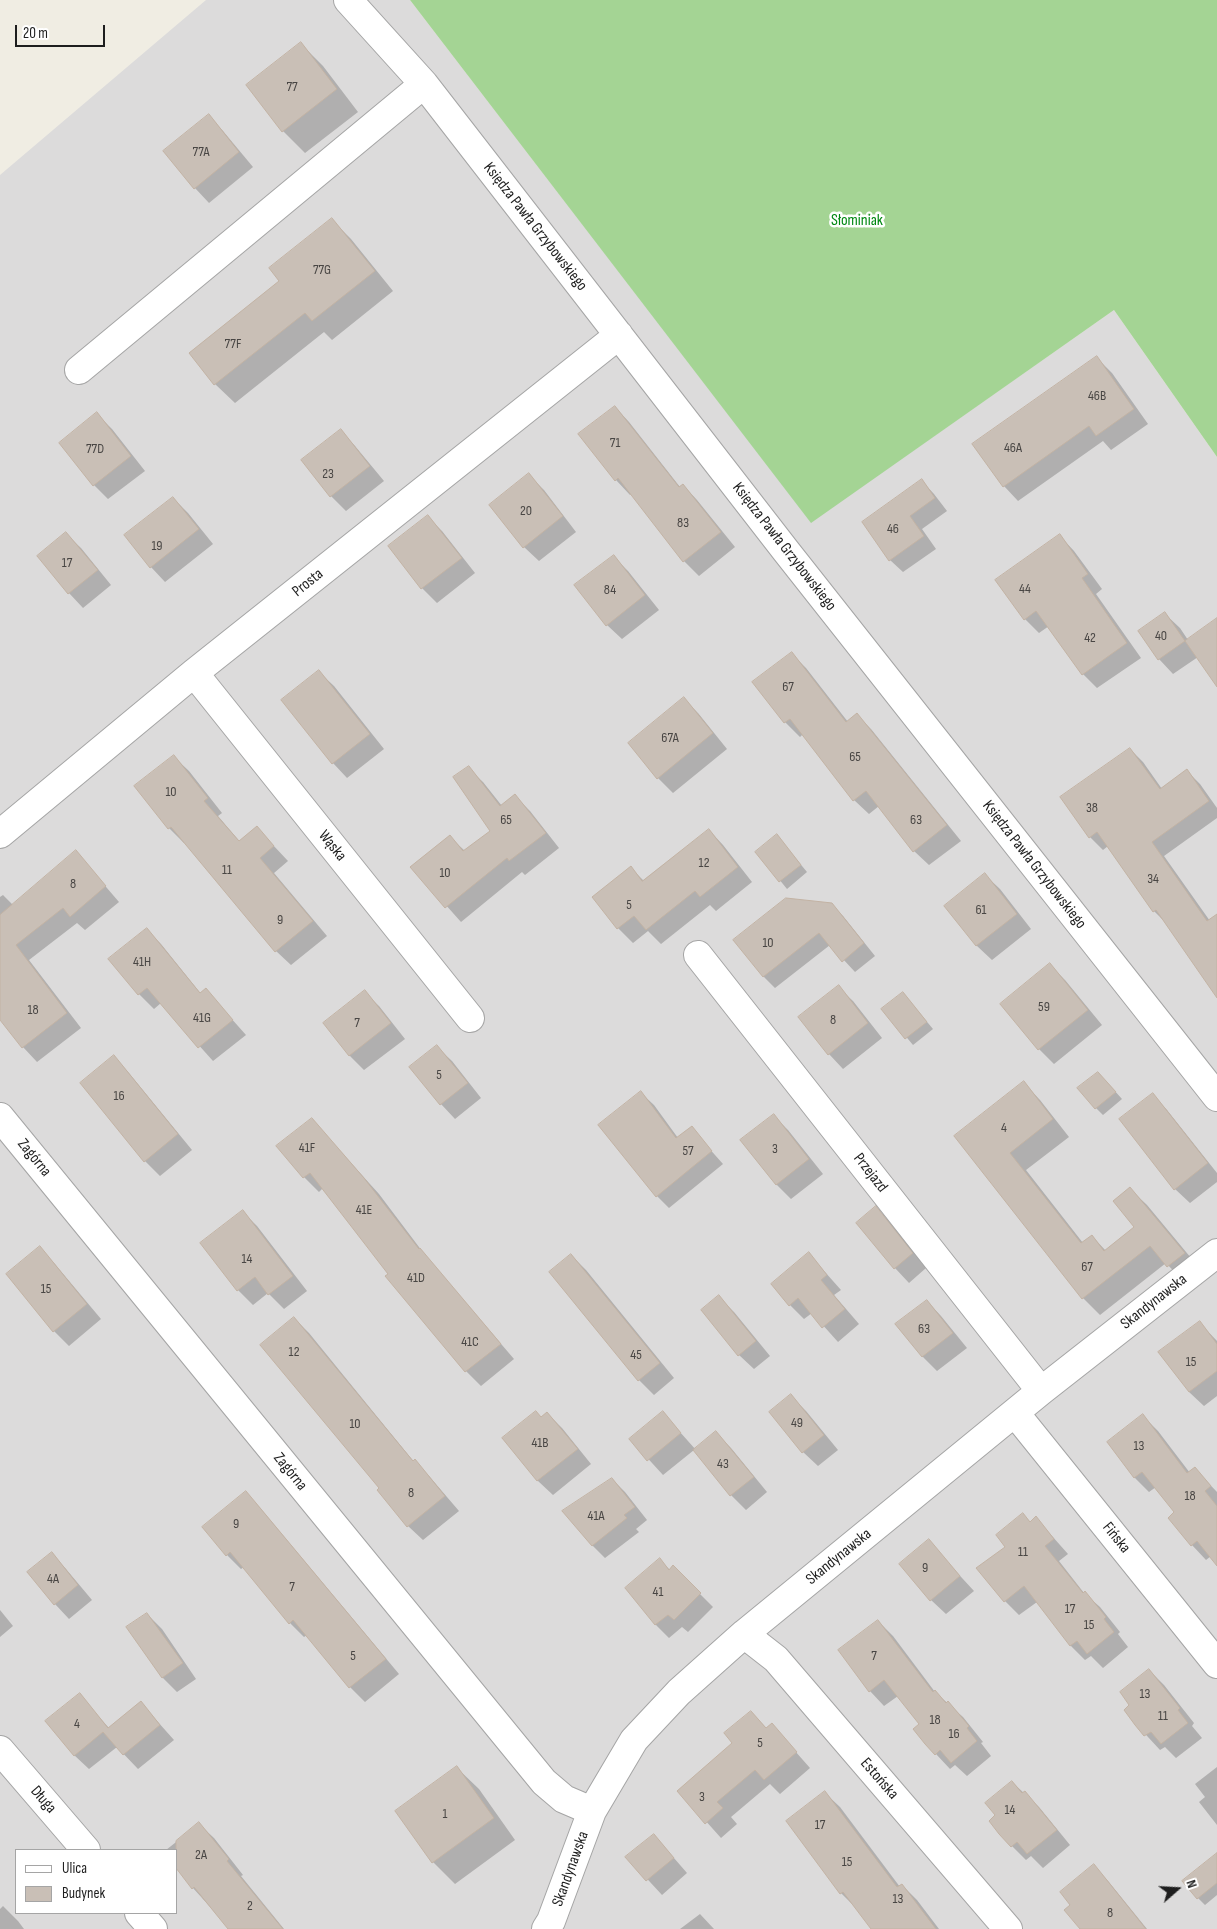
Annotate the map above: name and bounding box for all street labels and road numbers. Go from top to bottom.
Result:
street label: Księdza Pawła Grzybowskiego [479,159,591,295]
street label: Księdza Pawła Grzybowskiego [728,479,840,615]
street label: Prosta [289,565,327,601]
street label: Księdza Pawła Grzybowskiego [978,797,1090,933]
street label: Wąska [314,827,350,865]
street label: Zagórna [13,1135,55,1181]
street label: Przejazd [849,1150,891,1196]
street label: Skandynawska [1117,1270,1191,1334]
street label: Zagórna [269,1449,311,1495]
street label: Fińska [1098,1519,1134,1557]
street label: Skandynawska [802,1525,876,1589]
street label: Estońska [856,1754,902,1804]
street label: Długa [26,1782,60,1818]
street label: Skandynawska [549,1829,593,1909]

